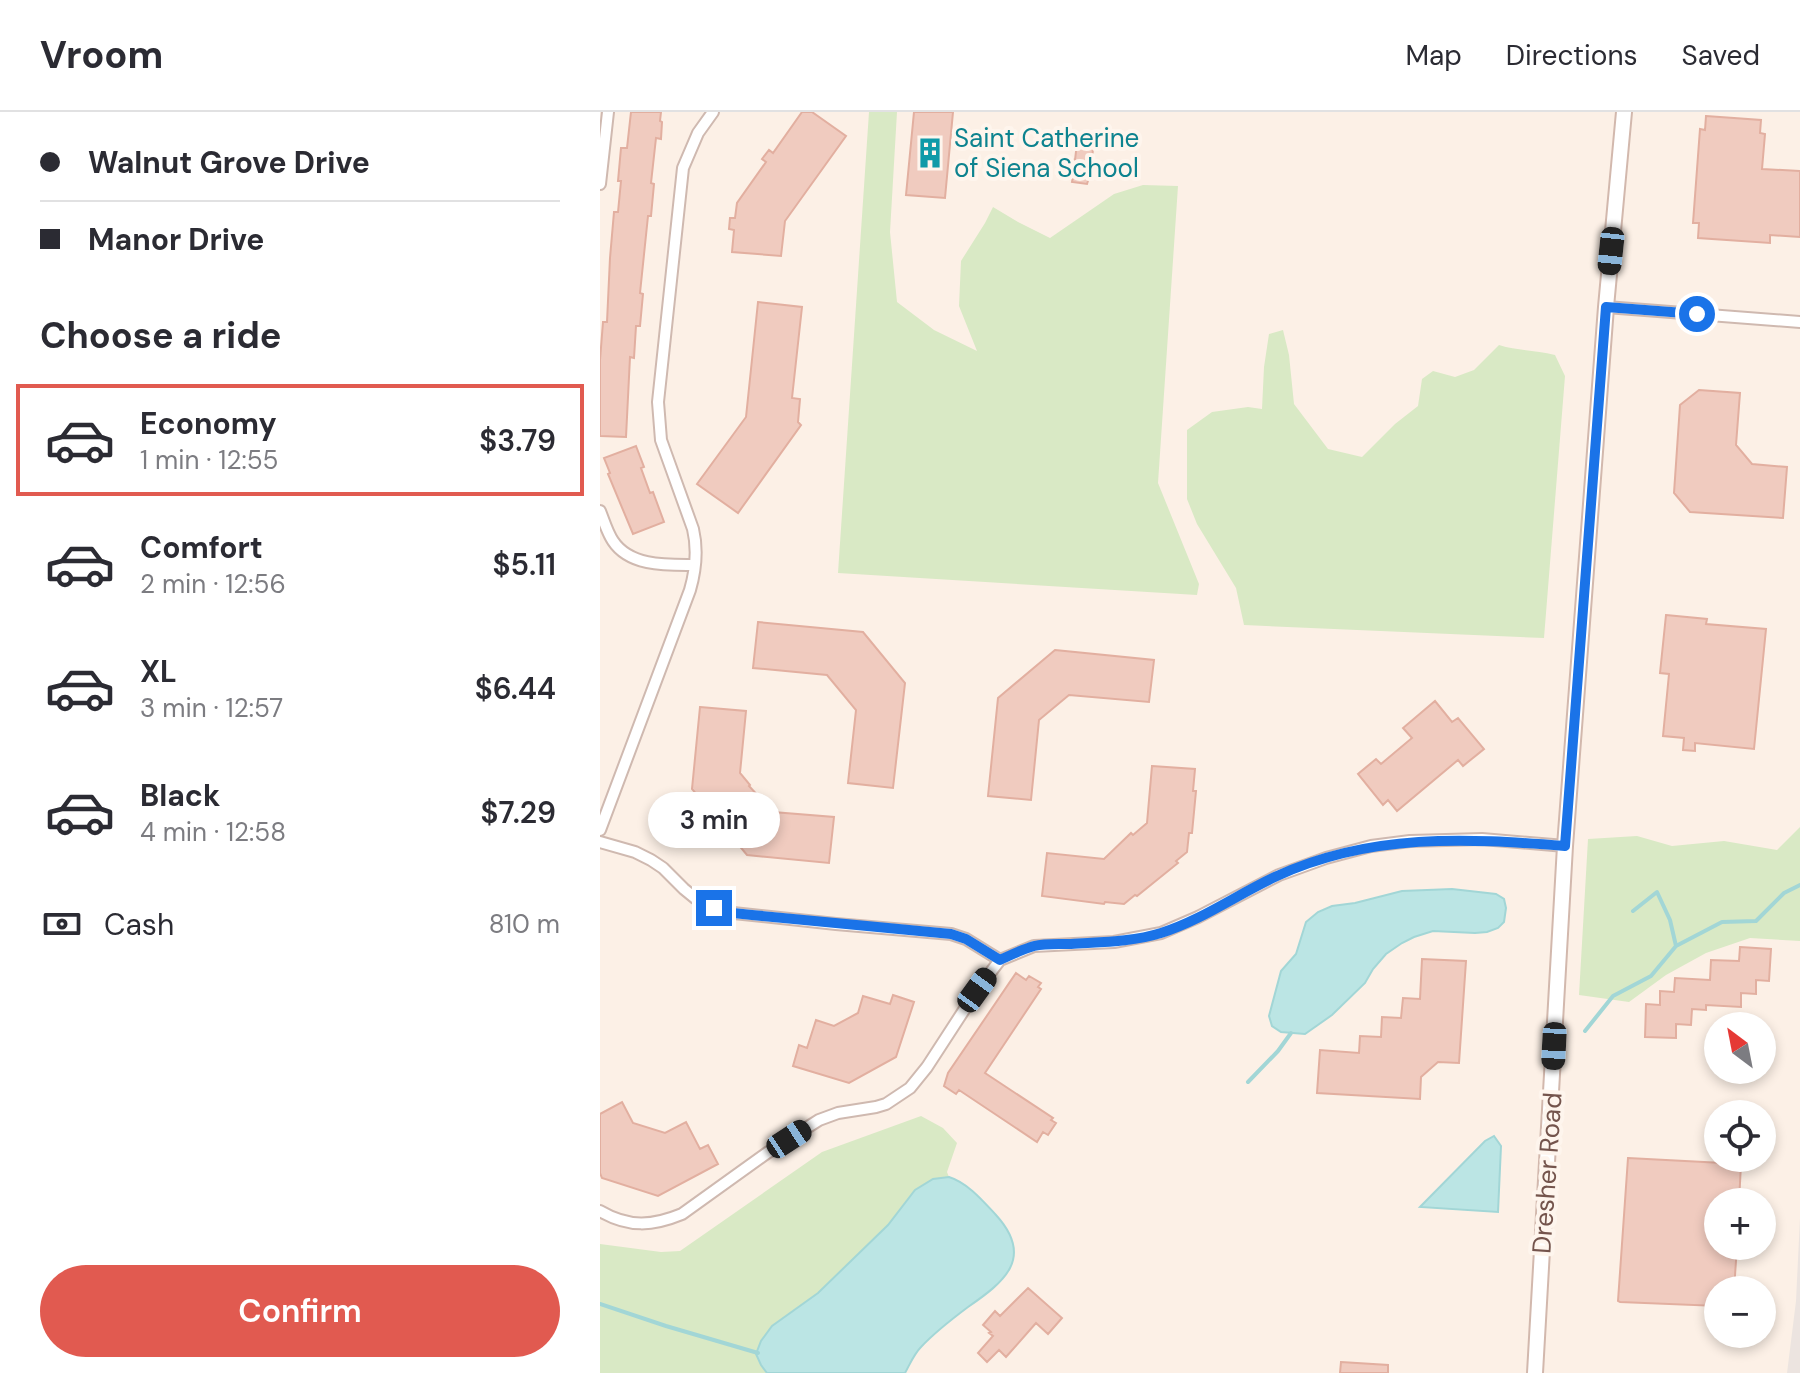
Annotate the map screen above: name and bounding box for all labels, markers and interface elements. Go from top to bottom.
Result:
text: Vroom [40,30,163,80]
text: Map [1405,37,1462,74]
text: Directions [1506,37,1638,74]
text: Saved [1682,37,1760,74]
place label: Saint Catherine of Siena School [954,121,1139,185]
building icon: Saint Catherine of Siena School [913,136,947,170]
text: Walnut Grove Drive [88,143,370,182]
text: Manor Drive [88,220,264,259]
car [1597,226,1625,276]
route start [1679,296,1715,332]
text: Choose a ride [40,312,281,359]
icon: car [44,404,116,476]
text: Economy [140,404,277,443]
text: $3.79 [479,421,556,460]
text: 1 min · 12:55 [140,443,278,477]
icon: car [44,528,116,600]
text: Comfort [140,528,263,567]
text: $5.11 [492,545,556,584]
text: 2 min · 12:56 [140,567,286,601]
icon: car [44,652,116,724]
text: XL [140,652,177,691]
text: $6.44 [475,669,556,708]
text: 3 min · 12:57 [140,691,283,725]
icon: car [44,776,116,848]
text: Black [140,776,220,815]
callout: 3 min [648,792,780,848]
text: $7.29 [481,793,556,832]
text: 3 min [680,803,748,837]
text: 4 min · 12:58 [140,815,286,849]
route end [696,890,732,926]
icon: cash [40,902,84,946]
text: Cash [104,905,174,944]
text: 810 m [489,907,560,941]
car [953,964,1001,1016]
north arrow [1704,1012,1776,1084]
map controls [1704,1012,1776,1348]
car [1541,1021,1567,1071]
street label: Dresher Road [1524,1091,1570,1255]
button: locate [1704,1100,1776,1172]
car [762,1116,816,1162]
button: + [1704,1188,1776,1260]
button: Confirm [40,1265,560,1357]
button: − [1704,1276,1776,1348]

